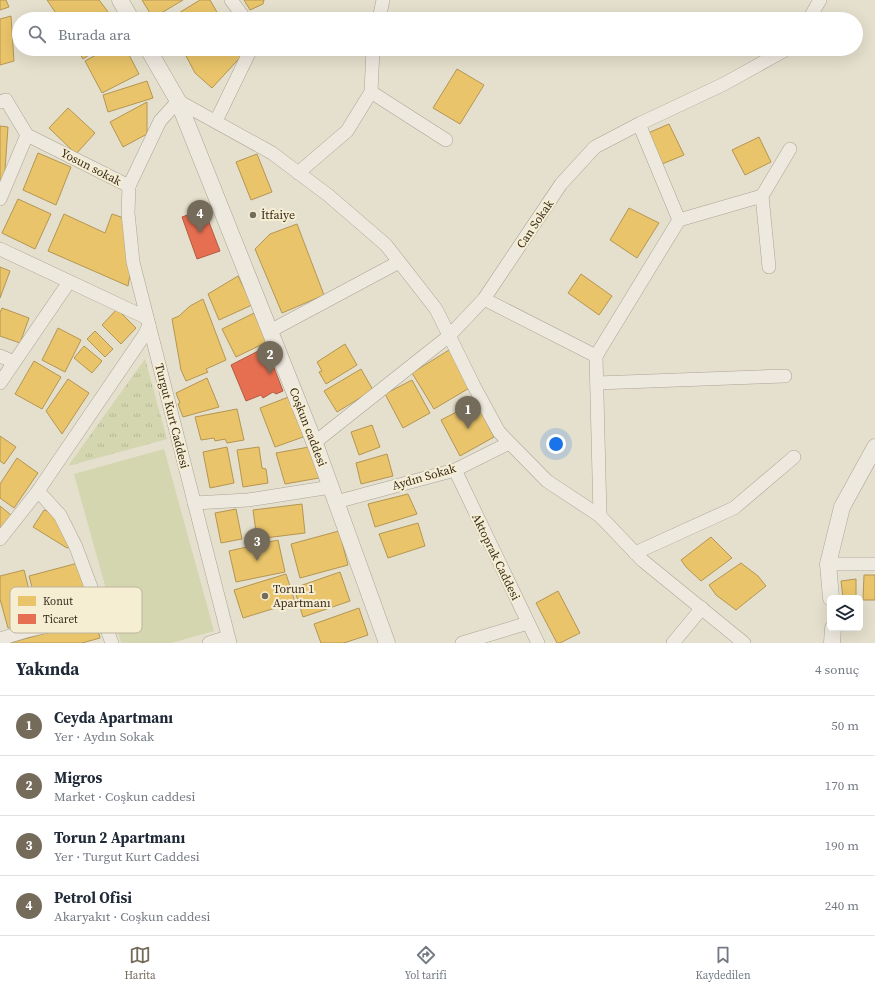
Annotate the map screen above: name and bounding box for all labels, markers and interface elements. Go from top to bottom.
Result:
search box [12,12,863,56]
icon: search [26,23,48,45]
text: Burada ara [58,24,131,45]
street label: Yosun sokak [58,145,125,189]
street label: Can Sokak [513,196,557,251]
pin: 4 [187,200,213,233]
place label: İtfaiye [261,207,295,223]
marker: İtfaiye [248,210,258,220]
pin: 2 [257,341,283,374]
street label: Turgut Kurt Caddesi [151,362,193,471]
street label: Coşkun caddesi [286,385,331,469]
pin: 1 [455,396,481,429]
your location [546,434,566,454]
street label: Aydın Sokak [390,460,458,494]
street label: Aktoprak Caddesi [468,511,524,603]
pin: 3 [244,528,270,561]
place label: Torun 1 Apartmanı [273,581,331,611]
legend [10,587,142,633]
marker: Torun 1 Apartmanı [260,591,270,601]
text: Konut [43,594,73,609]
map controls [827,595,863,631]
button: layers [827,595,863,631]
text: Ticaret [43,612,78,627]
text: Yakında [16,657,79,681]
text: 4 sonuç [815,661,859,678]
text: Ceyda Apartmanı [54,707,173,728]
text: 1 [25,717,33,734]
text: 50 m [831,717,859,734]
text: Yer · Aydın Sokak [54,728,154,745]
text: Migros [54,767,102,788]
text: 2 [25,777,33,794]
text: 170 m [825,777,859,794]
text: Market · Coşkun caddesi [54,788,195,805]
text: Torun 2 Apartmanı [54,827,185,848]
text: 3 [25,837,33,854]
text: 190 m [825,837,859,854]
text: Yer · Turgut Kurt Caddesi [54,848,200,865]
text: Petrol Ofisi [54,887,132,908]
text: 4 [25,897,33,914]
text: 240 m [825,897,859,914]
text: Akaryakıt · Coşkun caddesi [54,908,210,925]
tab: Harita [124,944,156,983]
tab: Yol tarifi [404,944,447,983]
tab: Kaydedilen [696,944,751,983]

